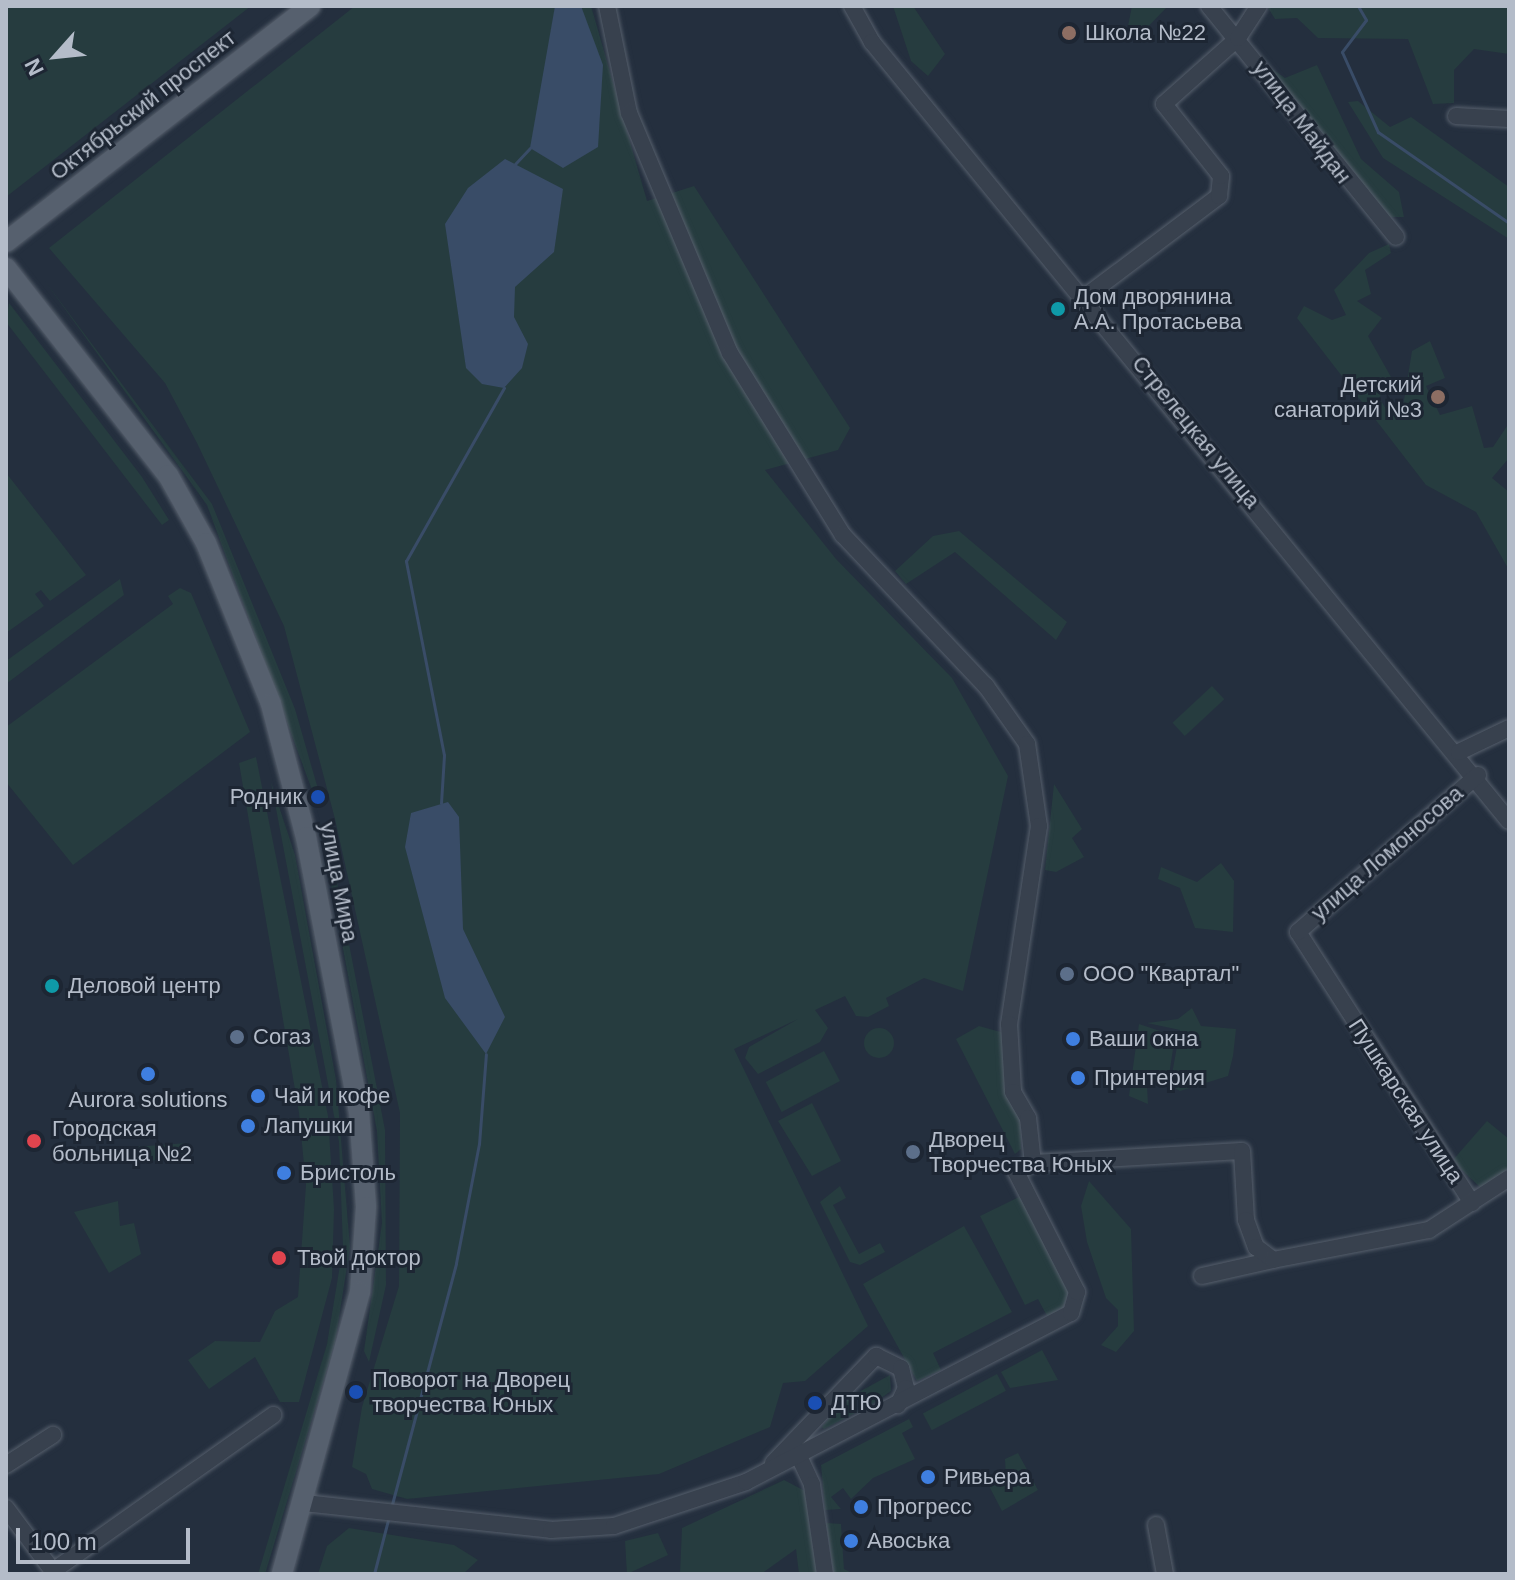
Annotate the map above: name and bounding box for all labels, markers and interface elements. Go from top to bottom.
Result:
north arrow [16,16,96,96]
place label: Школа №22 [1085,20,1206,46]
street label: Октябрьский проспект [45,24,241,186]
marker: Школа №22 [1060,24,1078,42]
text: N [19,54,49,80]
street label: улица Майдан [1247,55,1357,189]
place label: Дом дворянина А.А. Протасьева [1074,283,1242,334]
marker: Дом дворянина А.А. Протасьева [1049,300,1067,318]
street label: Стрелецкая улица [1127,351,1265,513]
place label: Детский санаторий №3 [1274,371,1422,422]
marker: Детский санаторий №3 [1429,388,1447,406]
street label: улица Ломоносова [1306,780,1468,926]
place label: Родник [230,784,302,810]
marker: Родник [309,788,327,806]
street label: улица Мира [314,820,364,944]
place label: ООО "Квартал" [1083,961,1239,987]
marker: ООО "Квартал" [1058,965,1076,983]
place label: Деловой центр [68,973,221,999]
marker: Деловой центр [43,977,61,995]
street label: Пушкарская улица [1343,1014,1469,1188]
place label: Согаз [253,1024,311,1050]
place label: Ваши окна [1089,1026,1198,1052]
marker: Согаз [228,1028,246,1046]
marker: Ваши окна [1064,1030,1082,1048]
marker: Aurora solutions [139,1065,157,1083]
place label: Принтерия [1094,1065,1205,1091]
marker: Принтерия [1069,1069,1087,1087]
place label: Чай и кофе [274,1083,390,1109]
place label: Aurora solutions [69,1087,227,1113]
marker: Чай и кофе [249,1087,267,1105]
place label: Лапушки [264,1113,353,1139]
place label: Городская больница №2 [52,1115,192,1166]
marker: Лапушки [239,1117,257,1135]
place label: Дворец Творчества Юных [929,1126,1113,1178]
marker: Городская больница №2 [23,1130,45,1152]
marker: Дворец Творчества Юных [904,1143,922,1161]
place label: Бристоль [300,1160,396,1186]
marker: Бристоль [275,1164,293,1182]
place label: Твой доктор [297,1245,421,1271]
marker: Твой доктор [268,1247,290,1269]
place label: Поворот на Дворец творчества Юных [372,1366,570,1418]
marker: Поворот на Дворец творчества Юных [347,1383,365,1401]
place label: ДТЮ [831,1390,882,1416]
marker: ДТЮ [806,1394,824,1412]
place label: Ривьера [944,1464,1031,1490]
marker: Ривьера [919,1468,937,1486]
place label: Прогресс [877,1494,972,1520]
marker: Прогресс [852,1498,870,1516]
scale bar [20,1512,194,1562]
text: 100 m [30,1528,97,1555]
place label: Авоська [867,1528,950,1554]
marker: Авоська [842,1532,860,1550]

